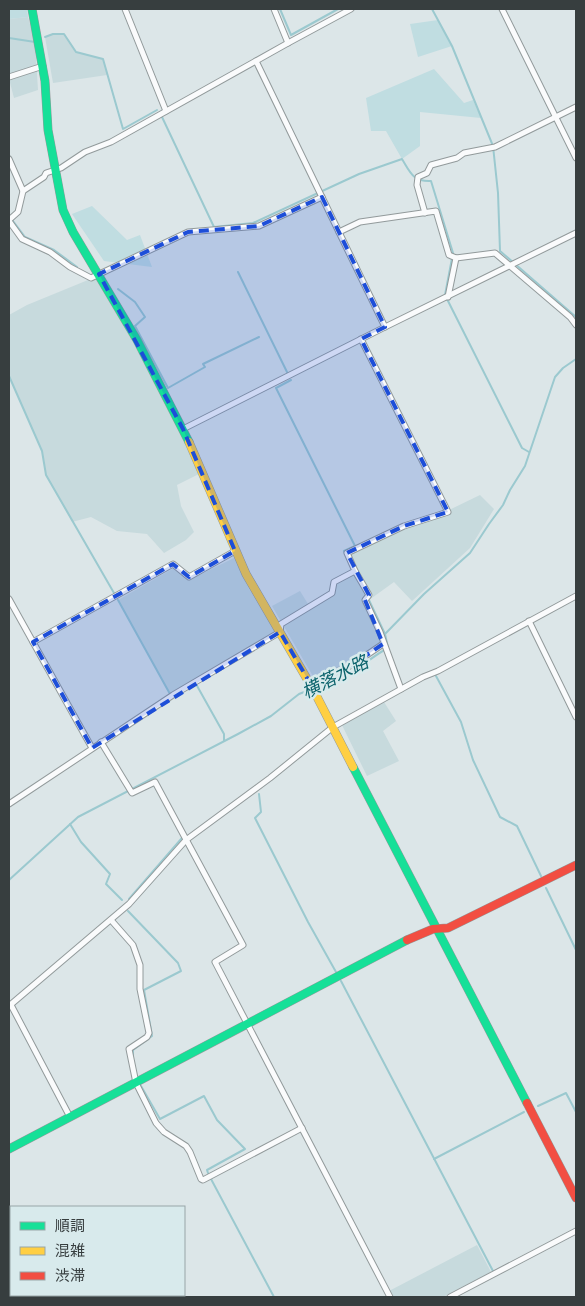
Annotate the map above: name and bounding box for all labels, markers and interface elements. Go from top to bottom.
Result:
water label: 横落水路 [296,646,374,704]
legend [10,1206,185,1296]
text: 順調 [55,1213,85,1236]
text: 混雑 [55,1238,85,1261]
text: 渋滞 [55,1263,85,1286]

